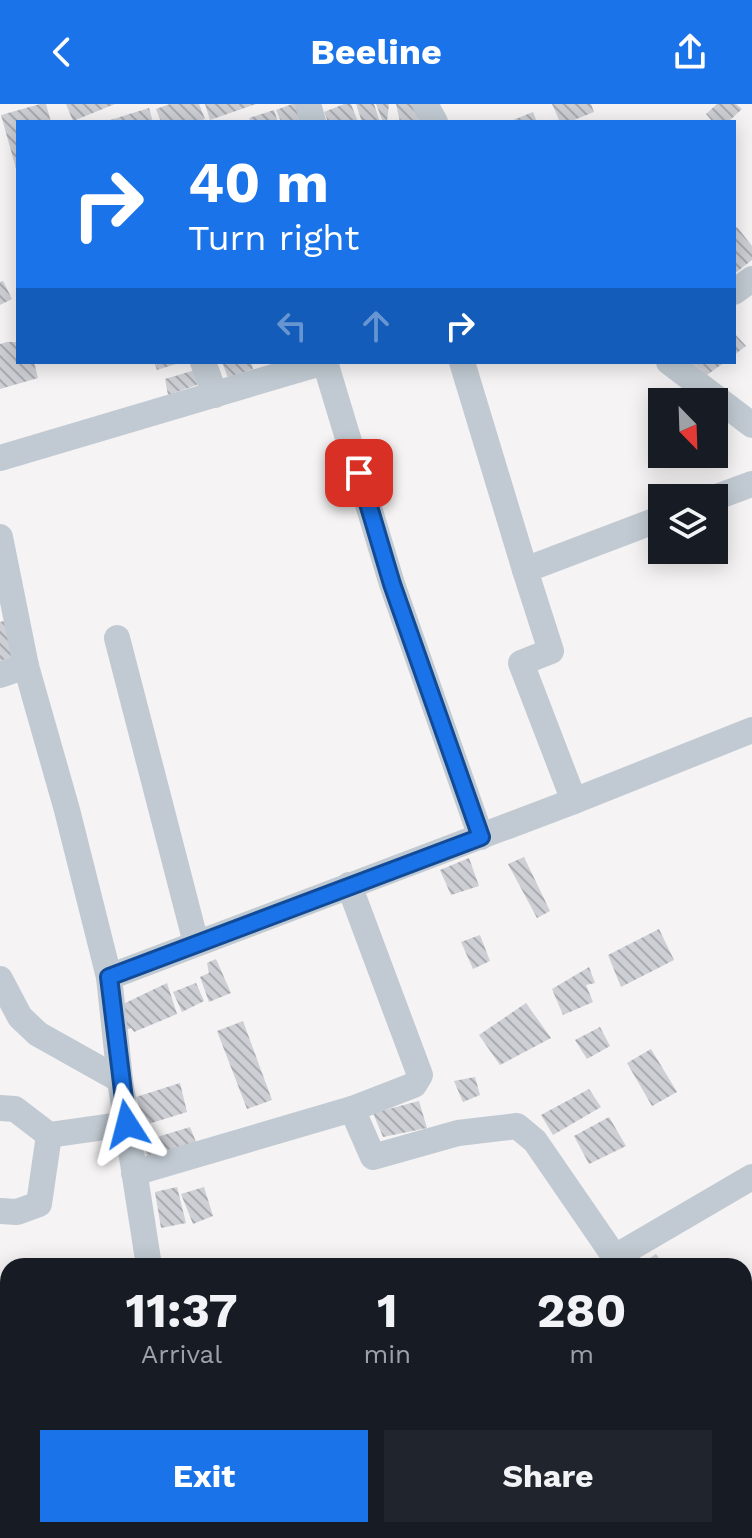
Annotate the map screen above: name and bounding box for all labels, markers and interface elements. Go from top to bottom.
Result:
icon: back [40,30,84,74]
icon: share [668,30,712,74]
text: Beeline [310,31,442,73]
text: 40 m [188,150,329,216]
icon: right [56,152,160,256]
text: Turn right [188,217,359,259]
icon: left [270,304,314,348]
icon: ahead [354,304,398,348]
icon: right [438,304,482,348]
north arrow [648,388,728,468]
map controls [648,388,728,564]
pin [325,439,393,507]
icon: arrive [337,451,381,495]
button: layers [648,484,728,564]
position arrow [85,1082,169,1166]
text: 11:37 [126,1282,238,1339]
text: 1 [377,1282,398,1339]
text: 280 [537,1282,626,1339]
text: Arrival [141,1339,222,1369]
text: min [363,1339,411,1369]
text: m [569,1339,594,1369]
button: Exit [40,1430,368,1522]
button: Share [384,1430,712,1522]

